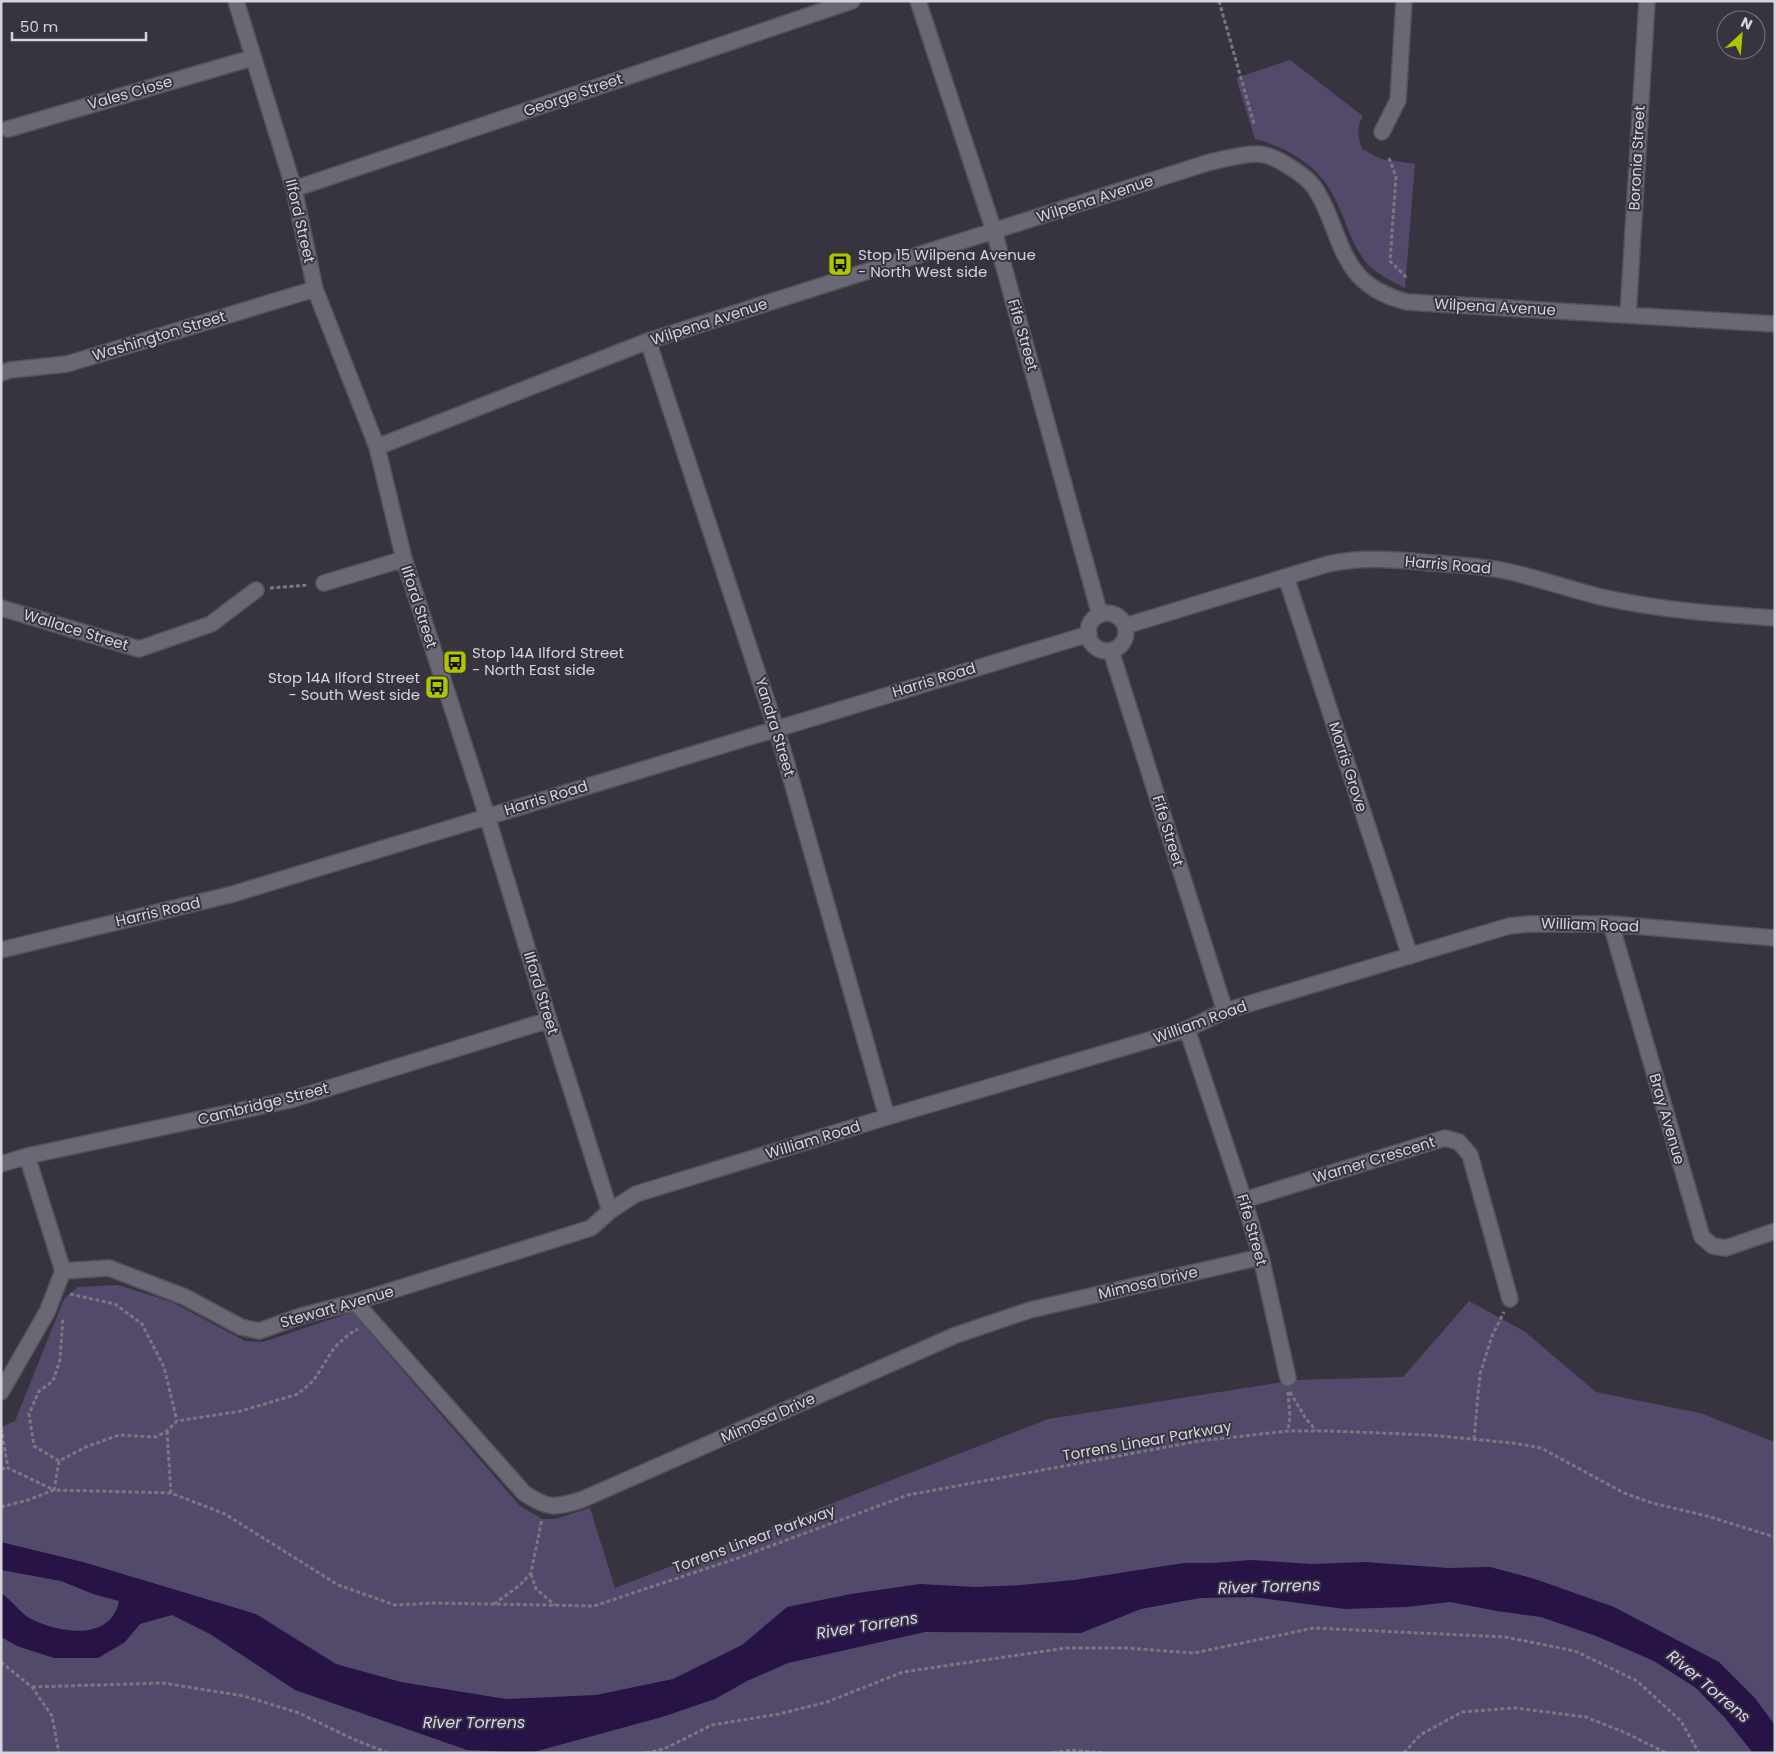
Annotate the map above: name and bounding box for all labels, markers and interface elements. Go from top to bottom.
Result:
scale bar [12,10,146,42]
north arrow [1716,10,1766,60]
text: N [1738,12,1756,35]
text: 50 m [20,16,58,37]
street label: George Street [520,68,625,121]
street label: Vales Close [85,70,175,115]
street label: Boronia Street [1623,105,1650,211]
street label: Wilpena Avenue [1034,170,1156,227]
street label: Ilford Street [281,177,320,265]
place label: Stop 15 Wilpena Avenue - North West side [858,244,1036,282]
bus stop icon: Stop 15 Wilpena Avenue - North West side [827,251,853,277]
street label: Wilpena Avenue [648,293,770,350]
street label: Wilpena Avenue [1434,293,1556,320]
street label: Fife Street [1003,297,1044,373]
street label: Washington Street [90,305,228,366]
street label: Harris Road [1404,550,1492,579]
street label: Ilford Street [396,563,443,651]
street label: Wallace Street [21,604,131,655]
place label: Stop 14A Ilford Street - North East side [472,642,624,680]
bus stop icon: Stop 14A Ilford Street - North East side [442,649,468,675]
street label: Harris Road [890,657,978,702]
place label: Stop 14A Ilford Street - South West side [268,667,420,705]
bus stop icon: Stop 14A Ilford Street - South West side [424,674,450,700]
street label: Yandra Street [750,675,800,779]
street label: Morris Grove [1324,719,1373,815]
street label: Harris Road [502,775,590,820]
street label: Fife Street [1148,793,1189,869]
street label: Harris Road [114,892,202,931]
street label: William Road [1541,912,1639,937]
street label: Ilford Street [519,949,564,1037]
street label: William Road [1150,995,1249,1048]
street label: Bray Avenue [1644,1071,1690,1167]
street label: Cambridge Street [195,1077,330,1130]
street label: William Road [763,1115,863,1164]
street label: Warner Crescent [1310,1131,1437,1188]
street label: Fife Street [1232,1192,1273,1268]
street label: Mimosa Drive [1096,1261,1200,1304]
street label: Stewart Avenue [278,1280,396,1333]
street label: Mimosa Drive [717,1387,818,1448]
street label: Torrens Linear Parkway [1061,1415,1234,1466]
street label: Torrens Linear Parkway [670,1499,839,1578]
water label: River Torrens [1217,1573,1321,1600]
water label: River Torrens [815,1606,920,1645]
water label: River Torrens [1662,1645,1755,1728]
water label: River Torrens [423,1711,525,1734]

